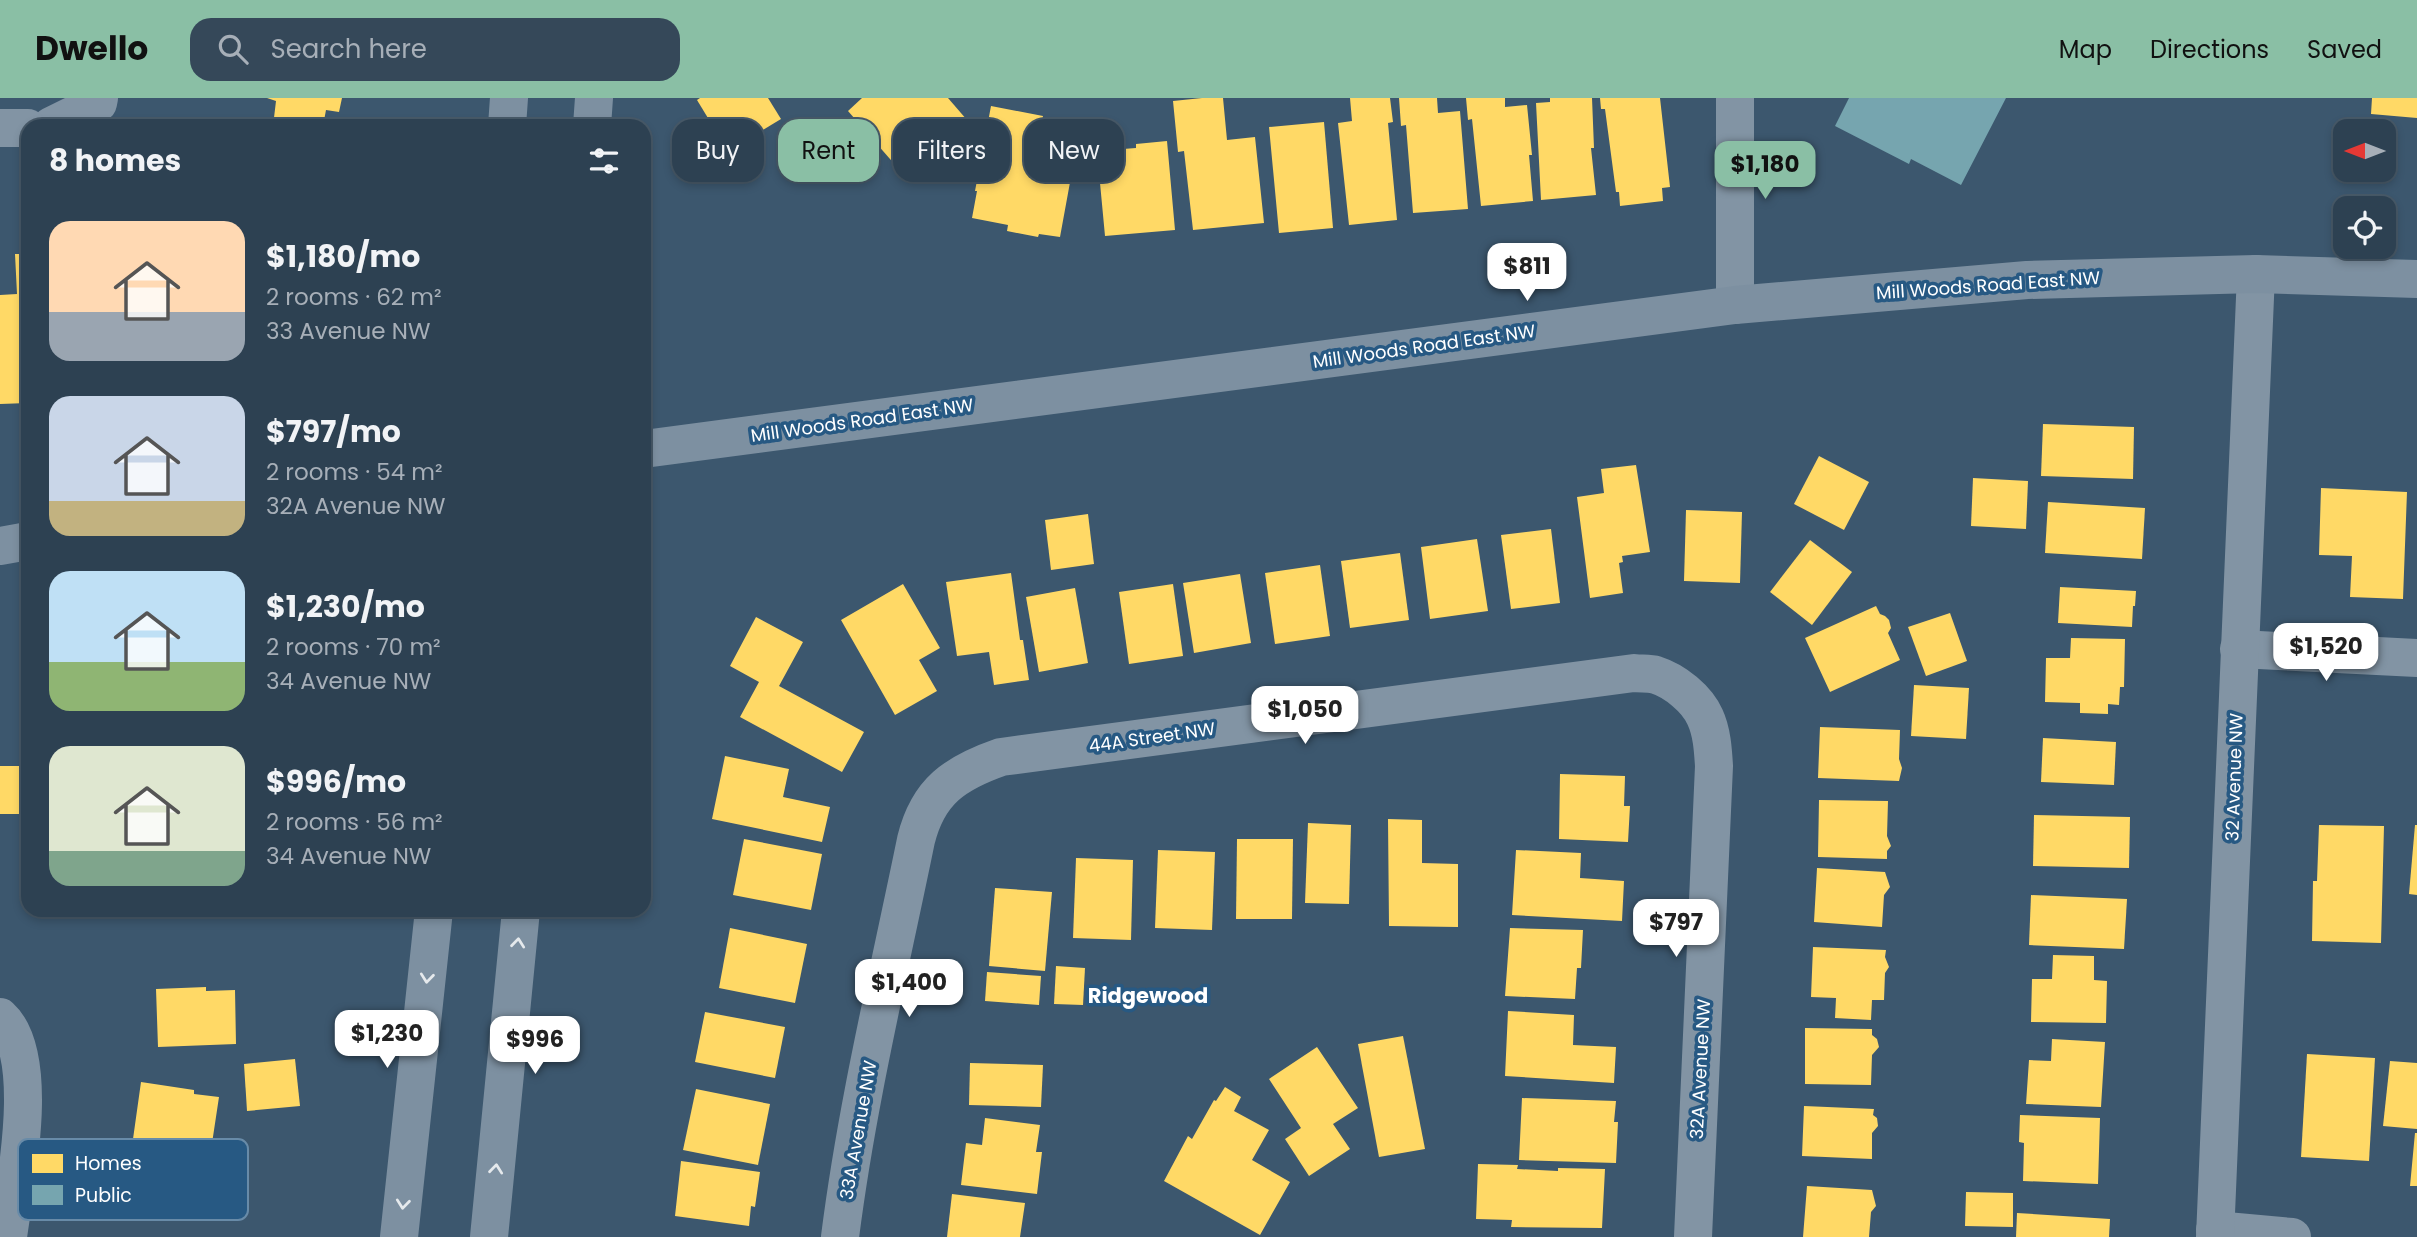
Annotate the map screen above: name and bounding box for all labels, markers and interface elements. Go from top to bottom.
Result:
search box [190,18,680,81]
text: Dwello [35,25,148,72]
icon: search [214,30,252,68]
text: Search here [270,31,427,67]
text: Map [2059,33,2112,66]
text: Directions [2150,33,2269,66]
text: Saved [2307,33,2382,66]
chip: Buy [672,119,764,182]
chip: Rent [778,119,879,182]
chip: Filters [893,119,1010,182]
chip: New [1024,119,1124,182]
north arrow [2333,119,2396,182]
map controls [2333,119,2396,259]
text: 8 homes [49,139,181,182]
pin: $1,180 [1708,141,1822,201]
icon: filters [585,142,623,180]
text: $1,180 [1731,148,1799,180]
button: locate [2333,196,2396,259]
text: $1,180/mo [266,235,420,278]
pin: $811 [1486,244,1568,303]
icon: home [105,249,189,333]
text: $811 [1503,250,1551,282]
street label: Mill Woods Road East NW [1875,265,2101,305]
text: 2 rooms · 62 m² [266,281,442,313]
text: 33 Avenue NW [266,315,430,347]
street label: Mill Woods Road East NW [1311,318,1537,374]
street label: Mill Woods Road East NW [749,392,975,448]
text: $797/mo [266,410,401,453]
icon: home [105,424,189,508]
text: 2 rooms · 54 m² [266,456,443,488]
text: 32A Avenue NW [266,490,446,522]
text: $1,230/mo [266,585,425,628]
icon: home [105,599,189,683]
pin: $1,520 [2269,624,2383,683]
text: $1,520 [2289,630,2363,662]
text: 2 rooms · 70 m² [266,631,441,663]
text: 34 Avenue NW [266,665,431,697]
pin: $1,050 [1248,686,1362,746]
text: $1,050 [1267,693,1343,725]
street label: 32 Avenue NW [2219,712,2249,842]
street label: 44A Street NW [1087,716,1217,758]
text: $996/mo [266,760,406,803]
icon: home [105,774,189,858]
text: 2 rooms · 56 m² [266,806,443,838]
text: 34 Avenue NW [266,840,431,872]
pin: $797 [1635,900,1717,959]
text: $797 [1649,906,1703,938]
one-way arrow [510,937,525,948]
pin: $1,400 [852,960,966,1019]
text: $1,400 [871,966,947,998]
one-way arrow [419,972,434,984]
district label: Ridgewood [1088,981,1208,1010]
street label: 32A Avenue NW [1684,998,1716,1140]
pin: $1,230 [330,1010,444,1070]
pin: $996 [494,1016,576,1076]
text: $1,230 [351,1017,423,1049]
text: $996 [506,1023,564,1055]
street label: 33A Avenue NW [833,1058,883,1201]
legend [18,1139,248,1220]
text: Homes [75,1150,142,1177]
one-way arrow [488,1163,503,1174]
text: Public [75,1182,132,1209]
one-way arrow [396,1199,411,1210]

